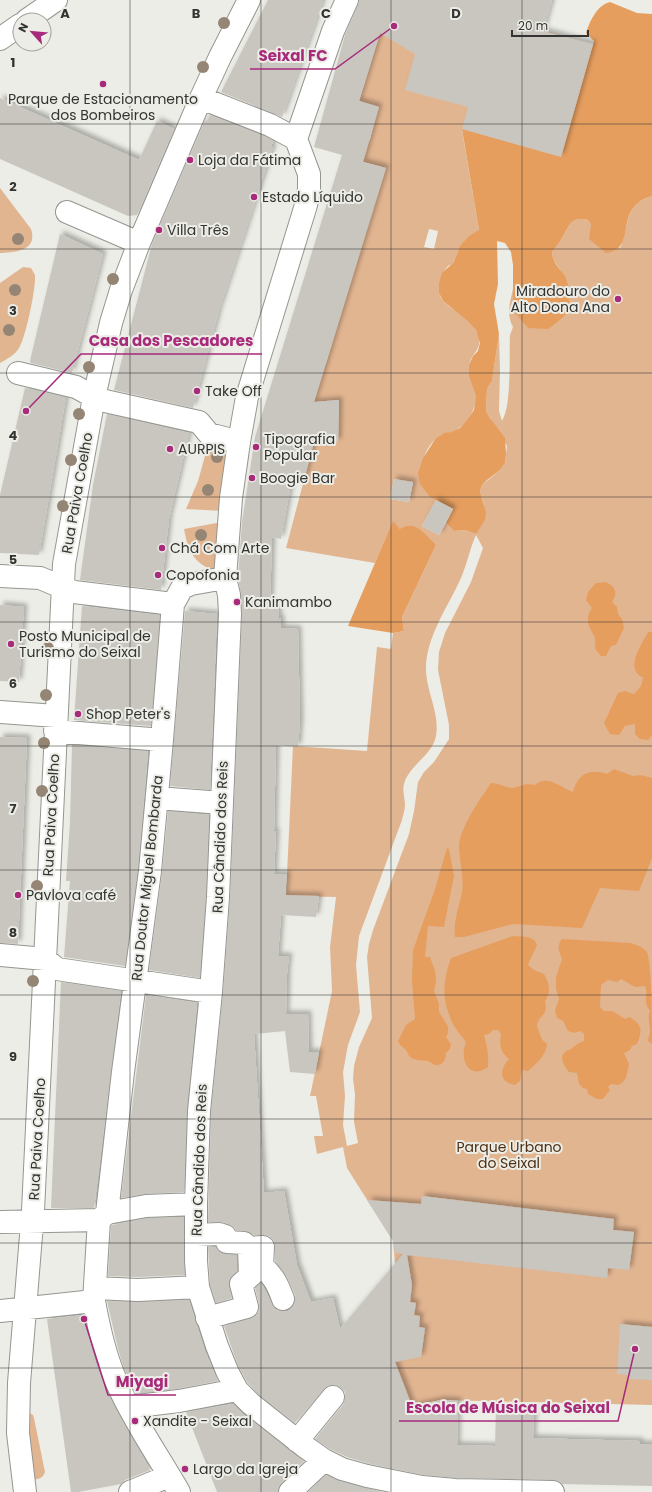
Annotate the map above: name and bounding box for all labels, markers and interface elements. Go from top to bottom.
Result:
text: A [60,4,70,23]
text: B [192,4,201,23]
text: C [321,4,331,23]
text: D [451,4,461,23]
north arrow [12,12,52,52]
scale bar [512,12,588,38]
text: 20 m [518,17,548,34]
text: N [14,20,32,35]
callout: Seixal FC [250,42,335,69]
text: Seixal FC [258,45,328,66]
text: 1 [11,53,15,72]
marker: Parque de Estacionamento dos Bombeiros [98,79,108,89]
place label: Parque de Estacionamento dos Bombeiros [8,89,198,125]
place label: Loja da Fátima [198,150,301,170]
marker: Loja da Fátima [185,155,195,165]
text: 2 [9,177,17,196]
place label: Estado Líquido [262,187,363,207]
marker: Estado Líquido [249,192,259,202]
place label: Villa Três [167,220,229,240]
marker: Villa Três [154,225,164,235]
place label: Miradouro do Alto Dona Ana [510,281,610,317]
marker: Miradouro do Alto Dona Ana [613,294,623,304]
text: 3 [9,301,17,320]
callout: Casa dos Pescadores [81,327,262,354]
text: Casa dos Pescadores [89,330,253,351]
place label: Take Off [205,381,262,401]
marker: Take Off [192,386,202,396]
text: 4 [9,426,18,445]
place label: Tipografia Popular [264,429,335,465]
street label: Rua Paiva Coelho [57,431,97,555]
place label: AURPIS [178,439,225,459]
marker: Tipografia Popular [251,442,261,452]
marker: AURPIS [165,444,175,454]
place label: Boogie Bar [260,468,335,488]
marker: Boogie Bar [247,473,257,483]
place label: Chá Com Arte [170,538,270,558]
marker: Chá Com Arte [157,543,167,553]
text: 5 [9,550,17,569]
place label: Copofonia [166,565,240,585]
marker: Copofonia [153,570,163,580]
place label: Kanimambo [245,592,332,612]
marker: Kanimambo [232,597,242,607]
place label: Posto Municipal de Turismo do Seixal [19,626,151,662]
marker: Posto Municipal de Turismo do Seixal [6,639,16,649]
text: 6 [9,674,17,693]
place label: Shop Peter's [86,704,171,724]
marker: Shop Peter's [73,709,83,719]
street label: Rua Paiva Coelho [38,753,64,877]
street label: Rua Cândido dos Reis [207,761,233,913]
street label: Rua Doutor Miguel Bombarda [126,774,168,982]
text: 7 [10,799,17,818]
place label: Pavlova café [26,885,116,905]
marker: Pavlova café [13,890,23,900]
text: 8 [9,923,17,942]
text: 9 [9,1047,17,1066]
street label: Rua Paiva Coelho [24,1077,50,1201]
street label: Rua Cândido dos Reis [186,1084,212,1236]
park label: Parque Urbano do Seixal [456,1137,562,1173]
callout: Miyagi [108,1368,176,1395]
text: Miyagi [116,1371,168,1392]
callout: Escola de Música do Seixal [399,1394,618,1421]
text: Escola de Música do Seixal [406,1397,610,1418]
place label: Xandite - Seixal [143,1411,252,1431]
marker: Xandite - Seixal [130,1416,140,1426]
place label: Largo da Igreja [193,1459,298,1479]
marker: Largo da Igreja [180,1464,190,1474]

